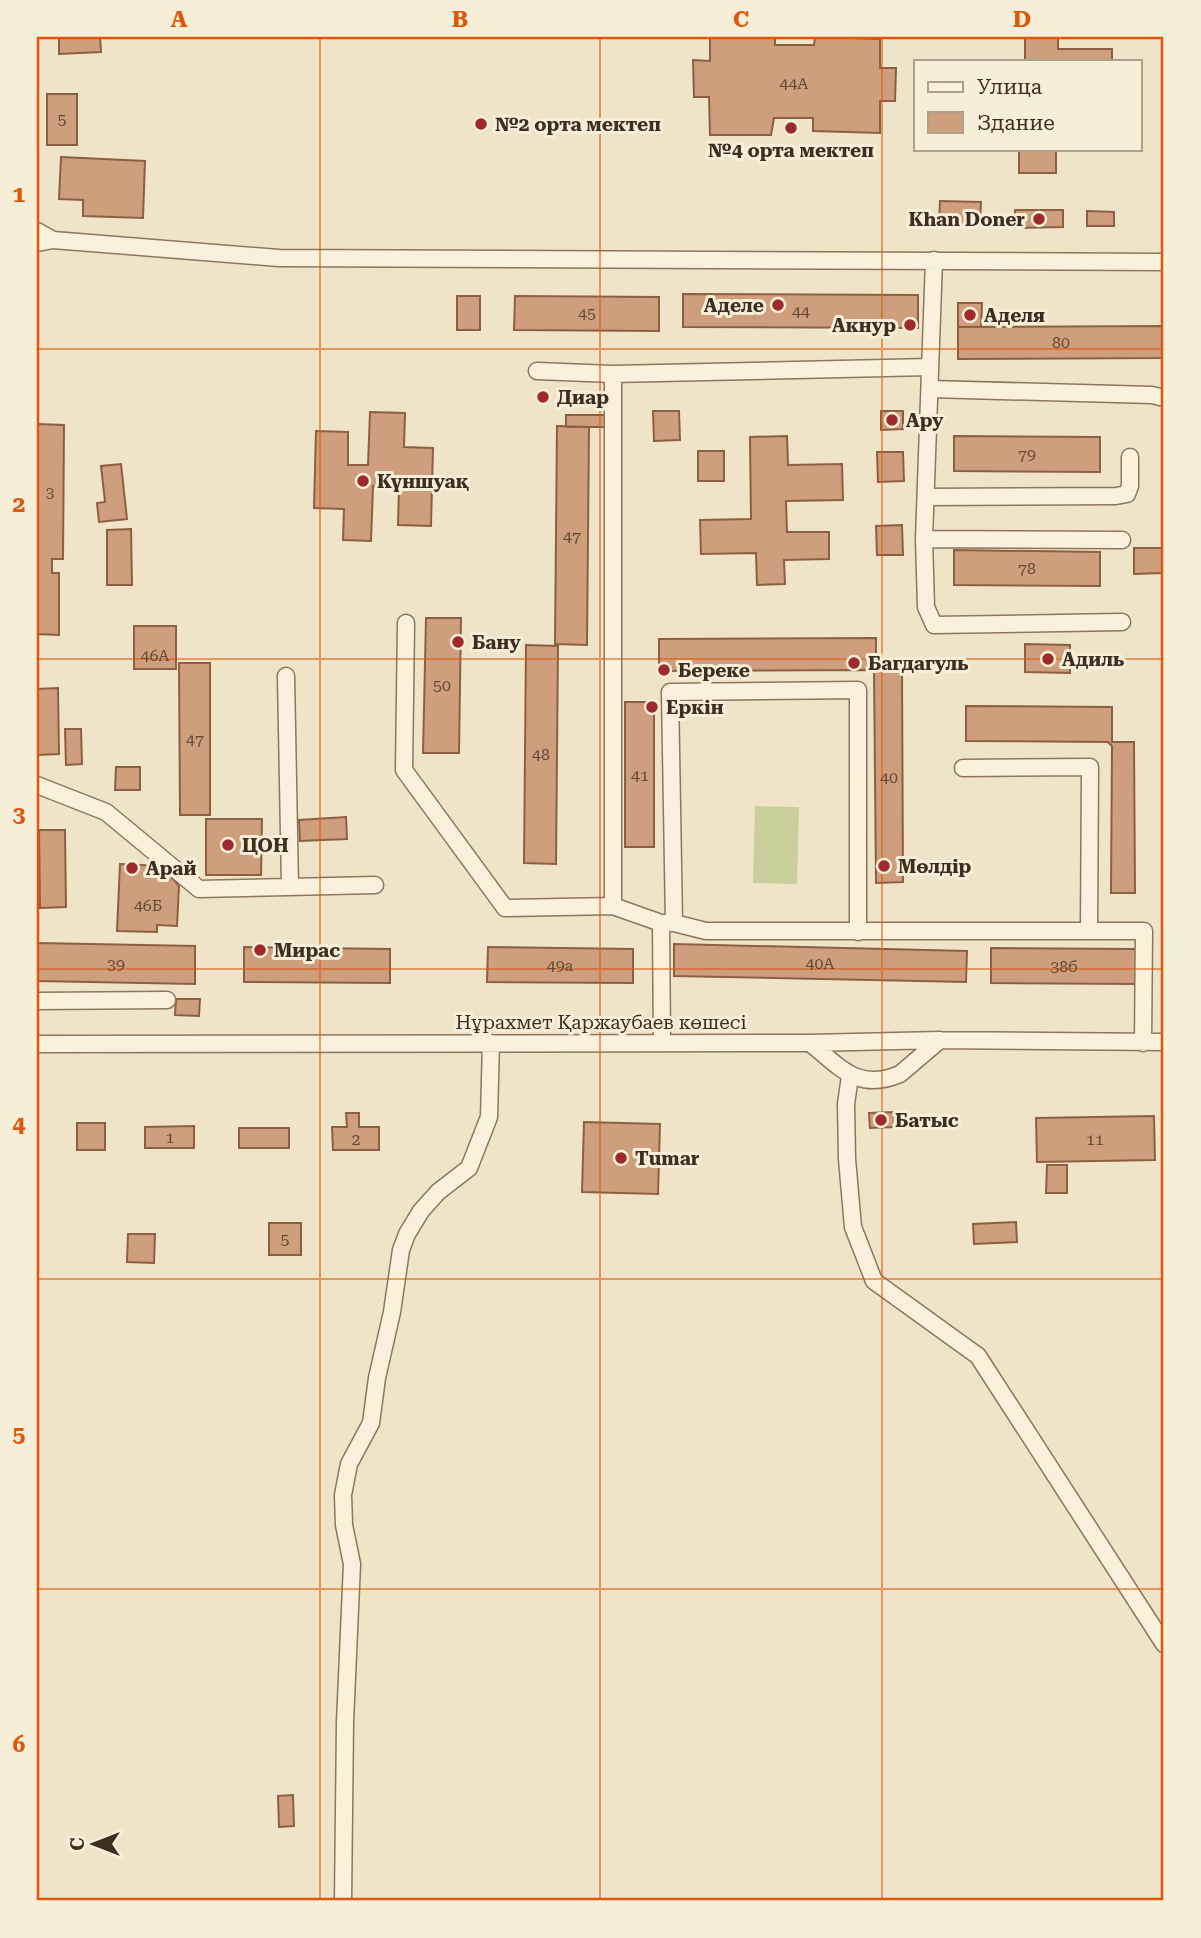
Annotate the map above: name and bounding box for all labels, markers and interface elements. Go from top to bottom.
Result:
text: A [171,6,188,33]
text: B [452,6,468,33]
text: C [733,6,749,33]
text: D [1013,6,1031,33]
legend [914,60,1142,150]
house number: 44А [779,74,809,93]
text: Улица [977,75,1043,99]
house number: 5 [58,110,67,129]
text: Здание [977,111,1055,135]
place label: №2 орта мектеп [495,113,661,136]
marker: №2 орта мектеп [473,116,489,132]
marker: №4 орта мектеп [783,120,799,136]
place label: №4 орта мектеп [708,139,874,162]
text: 1 [13,181,26,208]
place label: Khan Doner [908,208,1025,231]
marker: Khan Doner [1031,211,1047,227]
place label: Аделе [704,294,764,317]
marker: Аделе [770,297,786,313]
house number: 44 [792,302,810,321]
house number: 45 [578,304,596,323]
place label: Аделя [984,304,1045,327]
marker: Аделя [962,307,978,323]
place label: Акнур [832,314,896,337]
marker: Акнур [902,317,918,333]
house number: 80 [1052,333,1070,352]
place label: Диар [557,386,609,409]
marker: Диар [535,389,551,405]
place label: Ару [906,409,944,432]
marker: Ару [884,412,900,428]
house number: 79 [1018,445,1036,464]
place label: Күншуақ [377,470,469,493]
marker: Күншуақ [355,473,371,489]
house number: 3 [46,483,55,502]
text: 2 [13,491,25,518]
house number: 47 [563,527,581,546]
house number: 78 [1018,559,1036,578]
place label: Бану [472,631,521,654]
marker: Бану [450,634,466,650]
house number: 46А [140,646,170,665]
place label: Адиль [1062,648,1124,671]
marker: Адиль [1040,651,1056,667]
place label: Багдагуль [868,652,968,675]
marker: Багдагуль [846,655,862,671]
place label: Береке [678,659,750,682]
marker: Береке [656,662,672,678]
house number: 50 [433,676,451,695]
place label: Еркін [666,696,724,719]
marker: Еркін [644,699,660,715]
house number: 47 [186,730,204,749]
house number: 48 [532,745,550,764]
house number: 41 [631,766,649,785]
house number: 40 [880,768,898,787]
text: 3 [13,801,26,828]
place label: ЦОН [242,834,289,857]
marker: ЦОН [220,837,236,853]
place label: Мөлдір [898,855,972,878]
place label: Арай [146,857,197,880]
marker: Мөлдір [876,858,892,874]
marker: Арай [124,860,140,876]
house number: 46Б [134,896,162,915]
place label: Мирас [274,939,340,962]
marker: Мирас [252,942,268,958]
house number: 40А [805,954,835,973]
house number: 39 [107,955,125,974]
house number: 49а [547,956,574,975]
house number: 38б [1050,957,1078,976]
street label: Нұрахмет Қаржаубаев көшесі [455,1011,747,1034]
place label: Батыс [895,1109,959,1132]
text: 4 [13,1111,26,1138]
marker: Батыс [873,1112,889,1128]
house number: 1 [166,1128,175,1147]
house number: 2 [352,1130,361,1149]
house number: 11 [1086,1130,1104,1149]
place label: Tumar [635,1147,700,1170]
marker: Tumar [613,1150,629,1166]
house number: 5 [281,1230,290,1249]
text: 5 [13,1421,26,1448]
text: 6 [13,1731,26,1758]
north arrow [60,1808,130,1878]
text: С [66,1837,89,1851]

